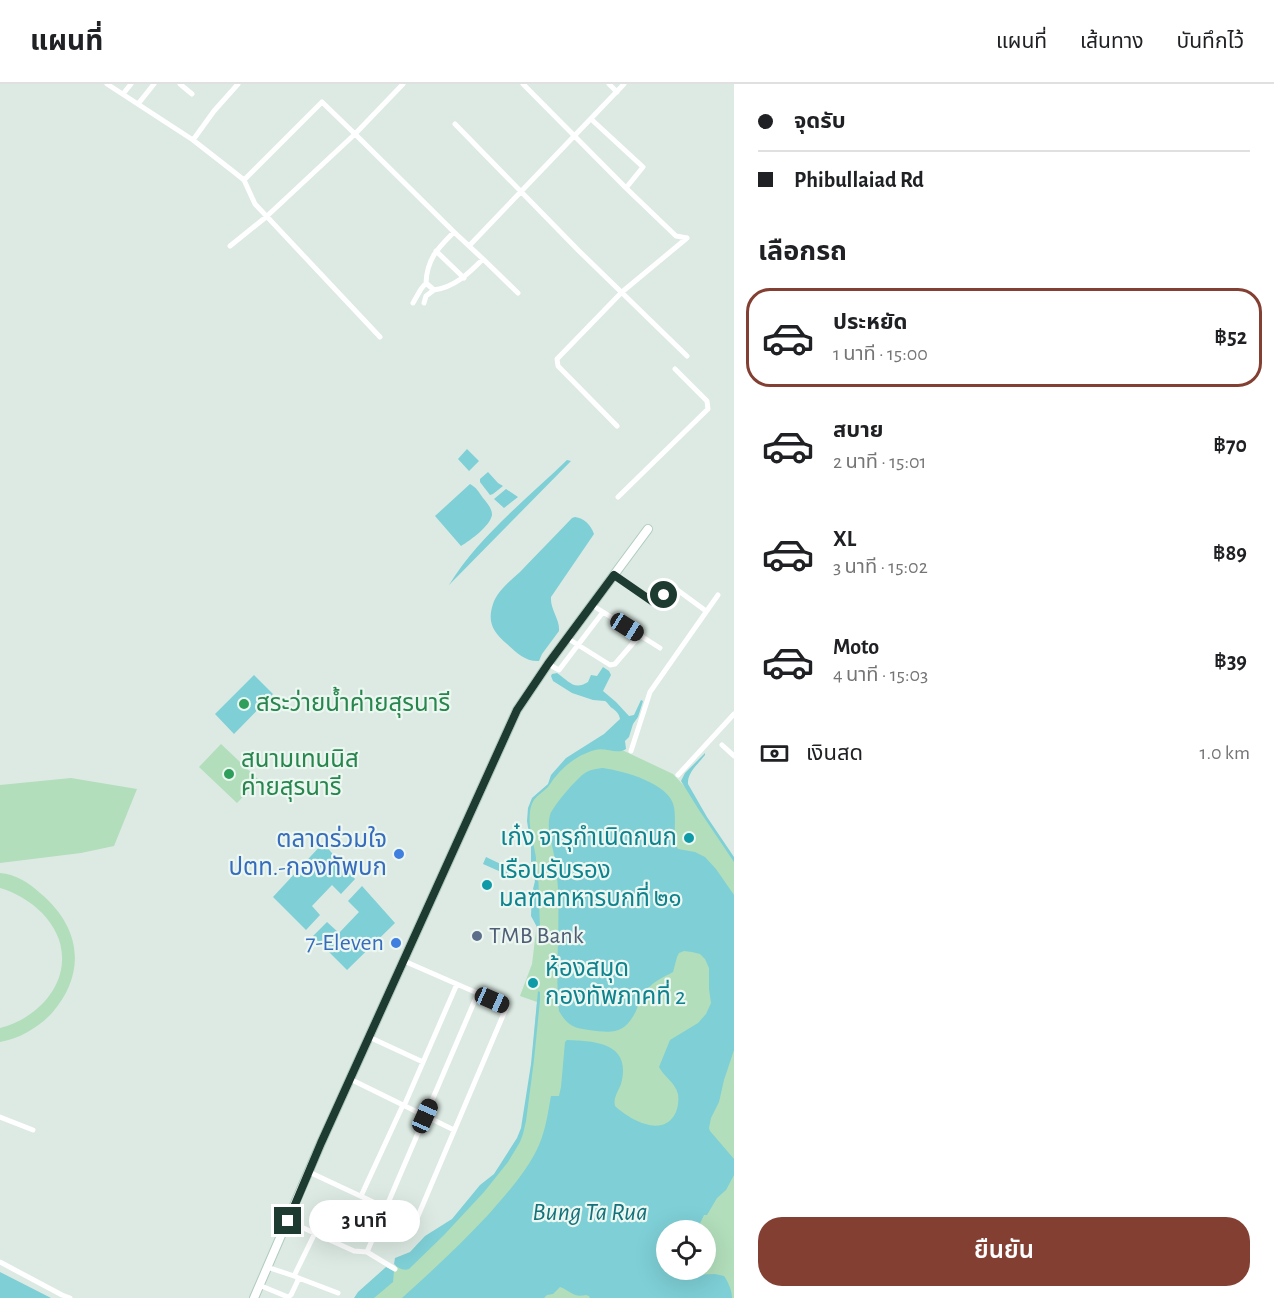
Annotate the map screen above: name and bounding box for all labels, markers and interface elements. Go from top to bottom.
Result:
text: แผนที่ [30,28,103,56]
text: แผนที่ [996,31,1047,52]
text: เส้นทาง [1080,31,1144,52]
text: บันทึกไว้ [1177,31,1244,52]
text: จุดรับ [794,110,846,132]
text: Phibullaiad Rd [794,169,924,191]
text: เลือกรถ [758,238,847,265]
icon: car [761,311,815,365]
text: ประหยัด [833,311,908,333]
text: ฿52 [1214,326,1247,348]
text: 1 นาที · 15:00 [833,344,928,364]
icon: car [761,419,815,473]
text: สบาย [833,419,883,441]
text: ฿70 [1213,434,1247,456]
text: 2 นาที · 15:01 [833,452,926,472]
icon: car [761,527,815,581]
text: XL [833,528,856,550]
text: ฿89 [1213,542,1247,564]
text: 3 นาที · 15:02 [833,557,928,577]
route start [650,581,677,608]
car [607,610,647,644]
icon: car [761,635,815,689]
text: Moto [833,636,879,658]
text: ฿39 [1214,650,1247,672]
text: 4 นาที · 15:03 [833,665,928,685]
place label: สระว่ายนํ้าค่ายสุรนารี [256,686,450,718]
marker: สระว่ายนํ้าค่ายสุรนารี [237,697,251,711]
icon: cash [758,737,791,770]
text: เงินสด [806,742,863,764]
text: 1.0 km [1200,743,1250,763]
place label: สนามเทนนิส ค่ายสุรนารี [241,748,359,802]
marker: สนามเทนนิส ค่ายสุรนารี [222,767,236,781]
place label: เก๋ง จารุกำเนิดกนก [500,823,677,852]
place label: ตลาดร่วมใจ ปตท.-กองทัพบก [228,825,387,880]
marker: เก๋ง จารุกำเนิดกนก [682,831,696,845]
marker: ตลาดร่วมใจ ปตท.-กองทัพบก [392,847,406,861]
place label: เรือนรับรอง มลฑลทหารบกที่ ๒๑ [499,858,682,911]
marker: เรือนรับรอง มลฑลทหารบกที่ ๒๑ [480,878,494,892]
place label: TMB Bank [489,924,584,948]
marker: TMB Bank [470,929,484,943]
place label: 7-Eleven [306,931,384,955]
marker: 7-Eleven [389,936,403,950]
place label: ห้องสมุด กองทัพภาคที่ 2 [545,955,686,1009]
marker: ห้องสมุด กองทัพภาคที่ 2 [526,976,540,990]
car [472,984,512,1016]
car [409,1096,441,1136]
water label: Bung Ta Rua [532,1199,648,1225]
callout: 3 นาที [309,1200,420,1242]
route end [274,1207,301,1234]
text: 3 นาที [342,1211,387,1231]
button: ยืนยัน [758,1217,1250,1286]
map controls [656,1220,716,1280]
button: locate [656,1220,716,1280]

